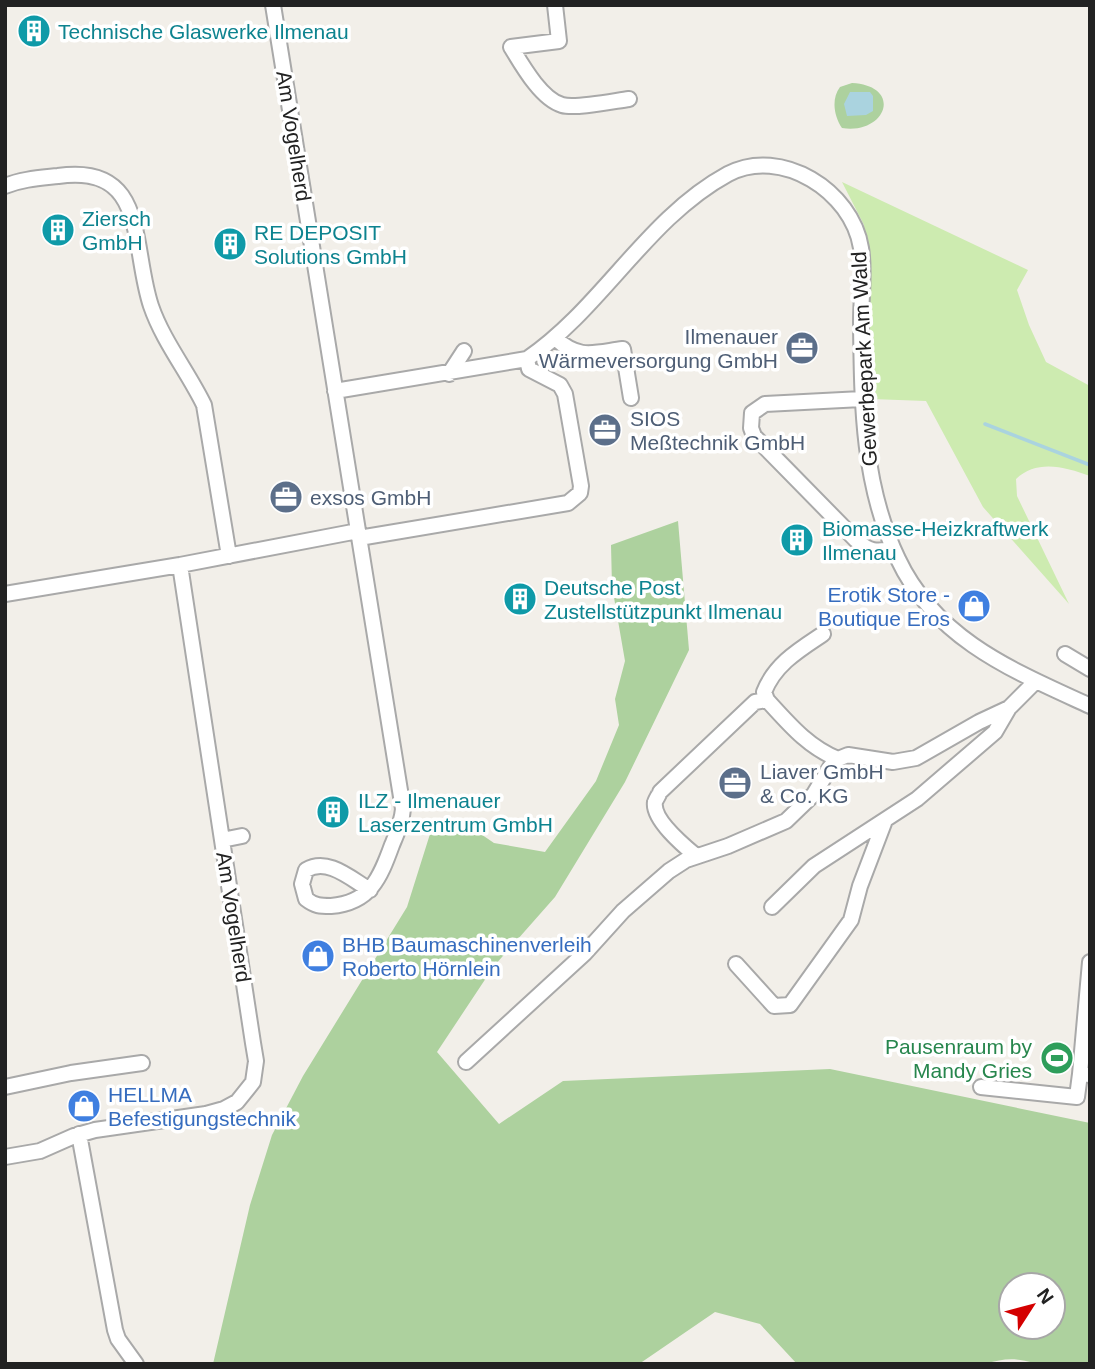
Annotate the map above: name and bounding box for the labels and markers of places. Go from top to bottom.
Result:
building icon: Technische Glaswerke Ilmenau [15,12,53,50]
place label: Technische Glaswerke Ilmenau [58,20,349,43]
place label: Ziersch GmbH [82,207,151,254]
building icon: Ziersch GmbH [39,211,77,249]
place label: RE DEPOSIT Solutions GmbH [254,221,407,268]
building icon: RE DEPOSIT Solutions GmbH [211,225,249,263]
place label: Ilmenauer Wärmeversorgung GmbH [539,325,778,372]
office icon: Ilmenauer Wärmeversorgung GmbH [783,329,821,367]
place label: SIOS Meßtechnik GmbH [630,407,805,454]
office icon: SIOS Meßtechnik GmbH [586,411,624,449]
office icon: exsos GmbH [267,478,305,516]
place label: exsos GmbH [310,486,431,509]
place label: Biomasse-Heizkraftwerk Ilmenau [822,517,1049,564]
building icon: Biomasse-Heizkraftwerk Ilmenau [778,521,816,559]
place label: Deutsche Post Zustellstützpunkt Ilmenau [544,576,782,623]
building icon: Deutsche Post Zustellstützpunkt Ilmenau [501,580,539,618]
place label: Erotik Store - Boutique Eros [818,583,950,630]
shop icon: Erotik Store - Boutique Eros [955,587,993,625]
place label: Liaver GmbH & Co. KG [760,760,884,807]
office icon: Liaver GmbH & Co. KG [716,764,754,802]
place label: ILZ - Ilmenauer Laserzentrum GmbH [358,789,553,836]
building icon: ILZ - Ilmenauer Laserzentrum GmbH [314,793,352,831]
place label: BHB Baumaschinenverleih Roberto Hörnlein [342,933,592,980]
shop icon: BHB Baumaschinenverleih Roberto Hörnlein [299,937,337,975]
place label: Pausenraum by Mandy Gries [885,1035,1032,1082]
sports icon: Pausenraum by Mandy Gries [1038,1039,1076,1077]
place label: HELLMA Befestigungstechnik [108,1083,296,1130]
shop icon: HELLMA Befestigungstechnik [65,1087,103,1125]

